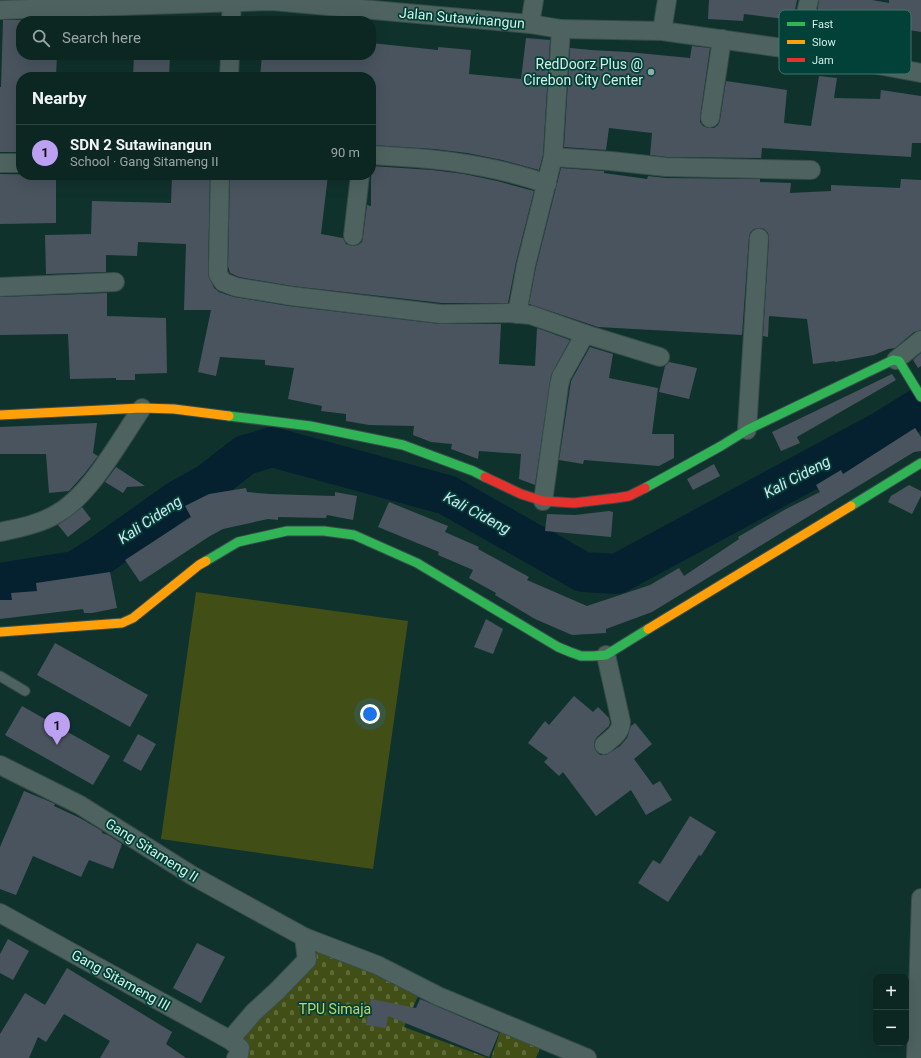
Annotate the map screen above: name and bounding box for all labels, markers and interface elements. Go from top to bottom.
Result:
street label: Jalan Sutawinangun [398,5,526,31]
legend [779,10,911,74]
search box [16,16,376,60]
text: Fast [812,18,834,31]
icon: search [30,27,52,49]
text: Search here [62,29,141,47]
text: Slow [812,36,836,49]
text: Jam [812,54,834,67]
place label: RedDoorz Plus @ Cirebon City Center [523,56,643,88]
marker: RedDoorz Plus @ Cirebon City Center [646,67,656,77]
text: Nearby [32,88,87,108]
text: SDN 2 Sutawinangun [70,136,212,154]
text: 1 [41,145,49,160]
text: 90 m [331,145,360,160]
text: School · Gang Sitameng II [70,154,218,169]
water label: Kali Cideng [761,452,833,502]
water label: Kali Cideng [441,488,513,538]
water label: Kali Cideng [115,492,185,548]
your location [360,704,380,724]
pin: 1 [44,712,70,745]
street label: Gang Sitameng II [103,815,201,885]
street label: Gang Sitameng III [69,946,173,1014]
map controls [873,974,909,1046]
button: + [873,974,909,1010]
park label: TPU Simaja [299,1001,371,1017]
button: − [873,1010,909,1046]

